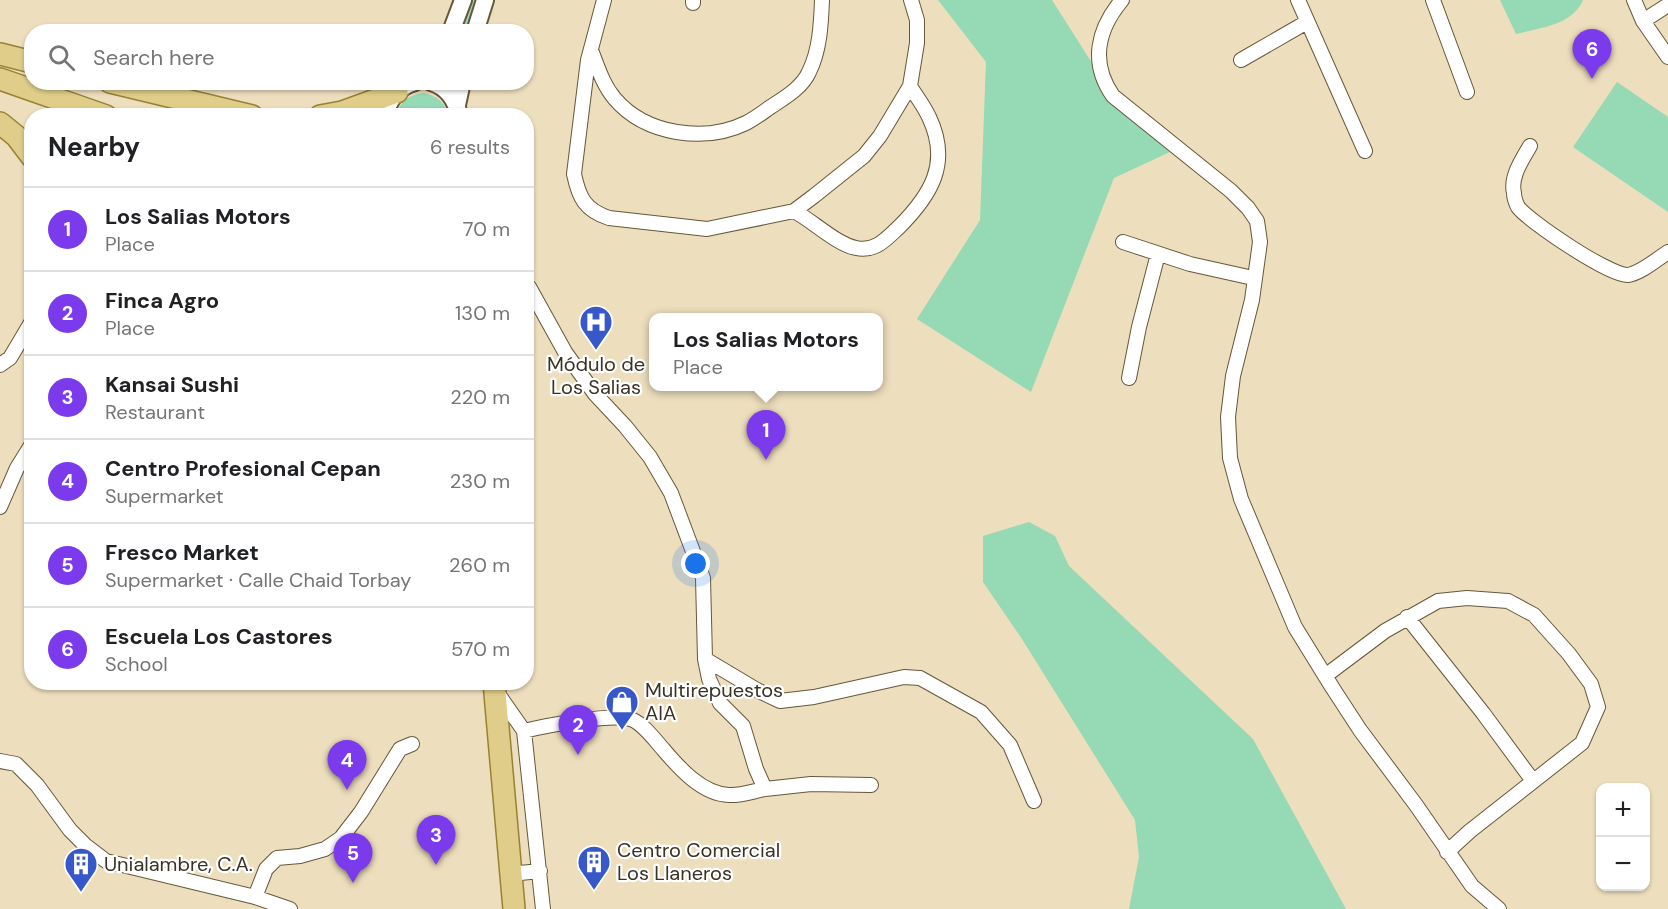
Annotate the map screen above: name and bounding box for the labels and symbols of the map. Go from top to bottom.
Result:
pin: 6 [1572,29,1612,79]
hospital icon: Módulo de Los Salias [578,304,614,351]
place label: Módulo de Los Salias [547,351,645,400]
pin: 1 [746,410,786,460]
your location [681,549,710,578]
place label: Multirepuestos AIA [645,677,783,726]
shop icon: Multirepuestos AIA [604,684,640,731]
pin: 2 [558,706,598,755]
pin: 4 [328,740,366,790]
pin: 3 [416,816,456,865]
pin: 5 [334,834,372,883]
place label: Centro Comercial Los Llaneros [617,837,780,886]
building icon: Centro Comercial Los Llaneros [576,844,612,891]
building icon: Unialambre, C.A. [63,846,99,893]
place label: Unialambre, C.A. [104,851,253,877]

